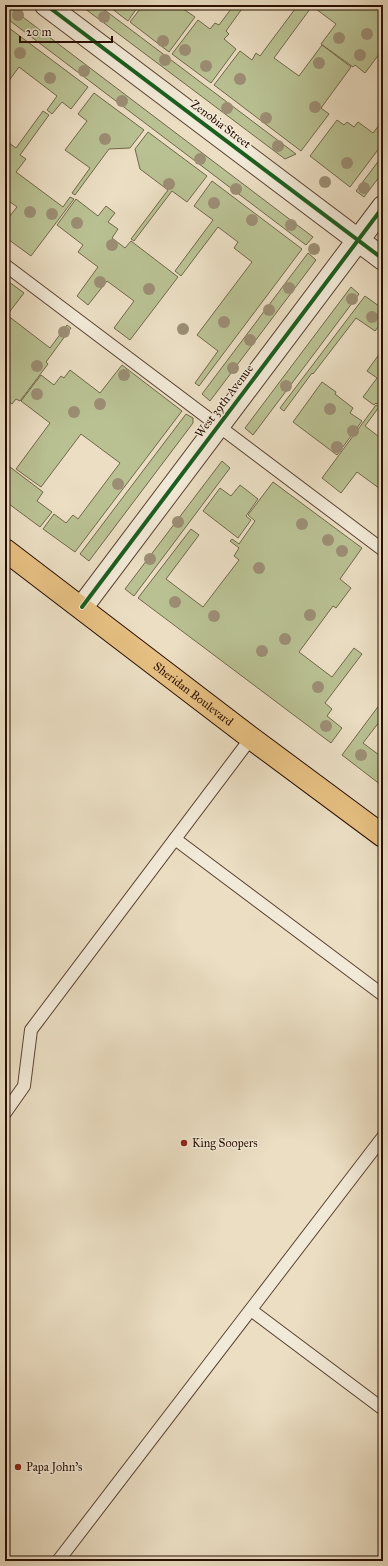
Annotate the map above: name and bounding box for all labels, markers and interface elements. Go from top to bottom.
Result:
scale bar [20,18,112,44]
text: 20 m [26,25,52,39]
street label: Zenobia Street [188,97,254,152]
street label: West 39th Avenue [192,362,256,440]
street label: Sheridan Boulevard [151,659,236,729]
place label: King Soopers [192,1136,258,1151]
marker: King Soopers [179,1138,189,1148]
place label: Papa John's [26,1460,83,1475]
marker: Papa John's [13,1462,23,1472]

